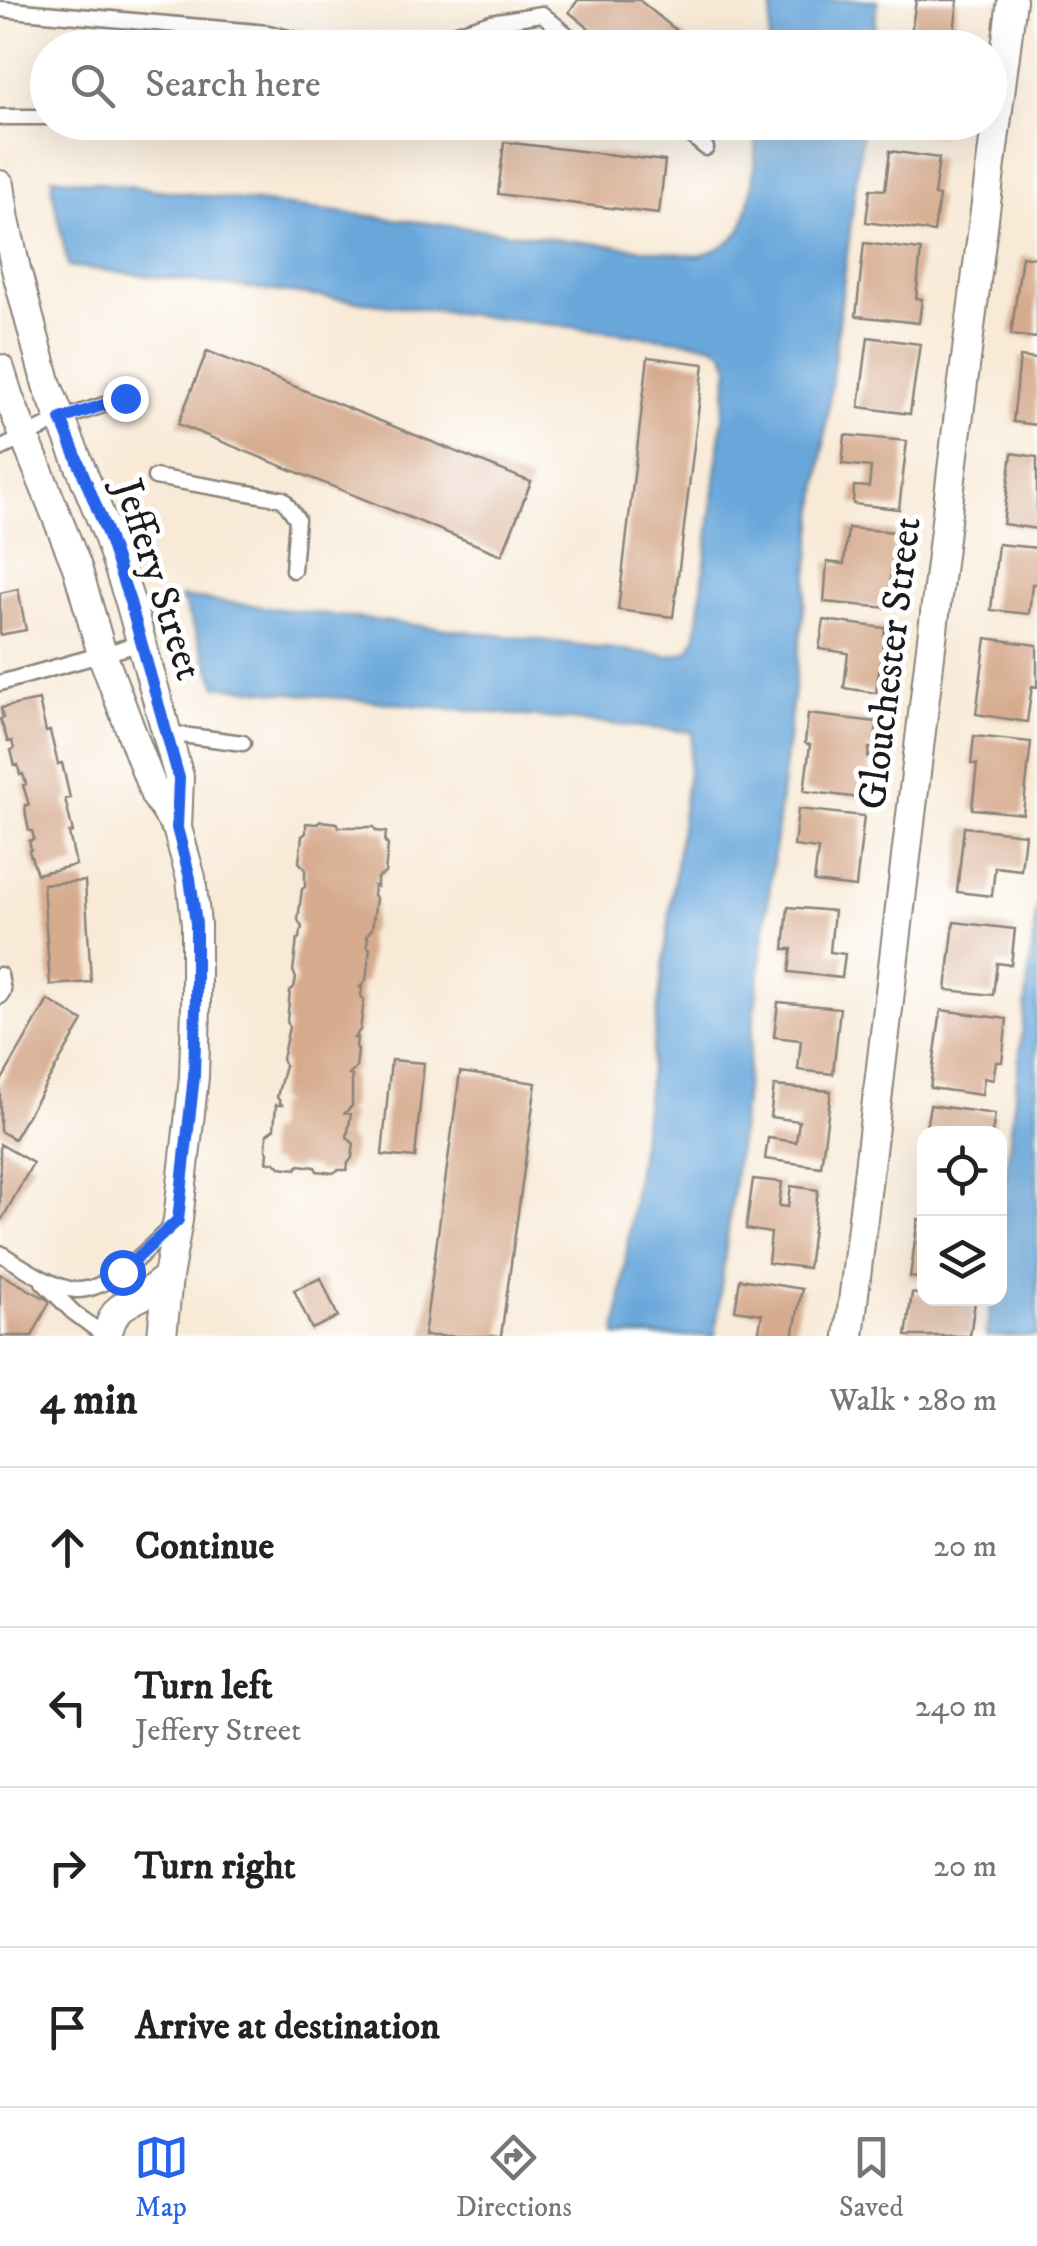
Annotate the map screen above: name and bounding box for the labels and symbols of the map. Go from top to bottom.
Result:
route end [103,376,149,422]
street label: Jeffery Street [100,470,213,686]
street label: Glouchester Street [848,514,934,812]
route start [100,1250,146,1296]

